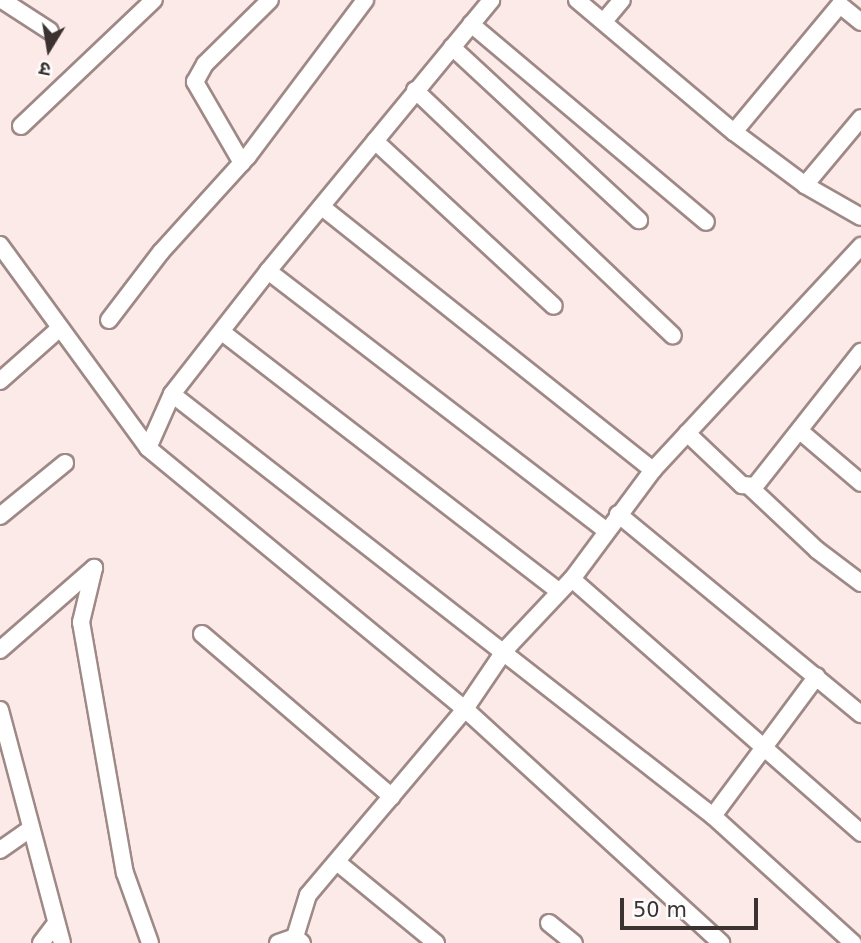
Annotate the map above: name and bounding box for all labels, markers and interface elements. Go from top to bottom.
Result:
north arrow [14,14,84,84]
text: उ [37,58,53,81]
scale bar [623,884,761,928]
text: 50 m [633,898,687,922]

